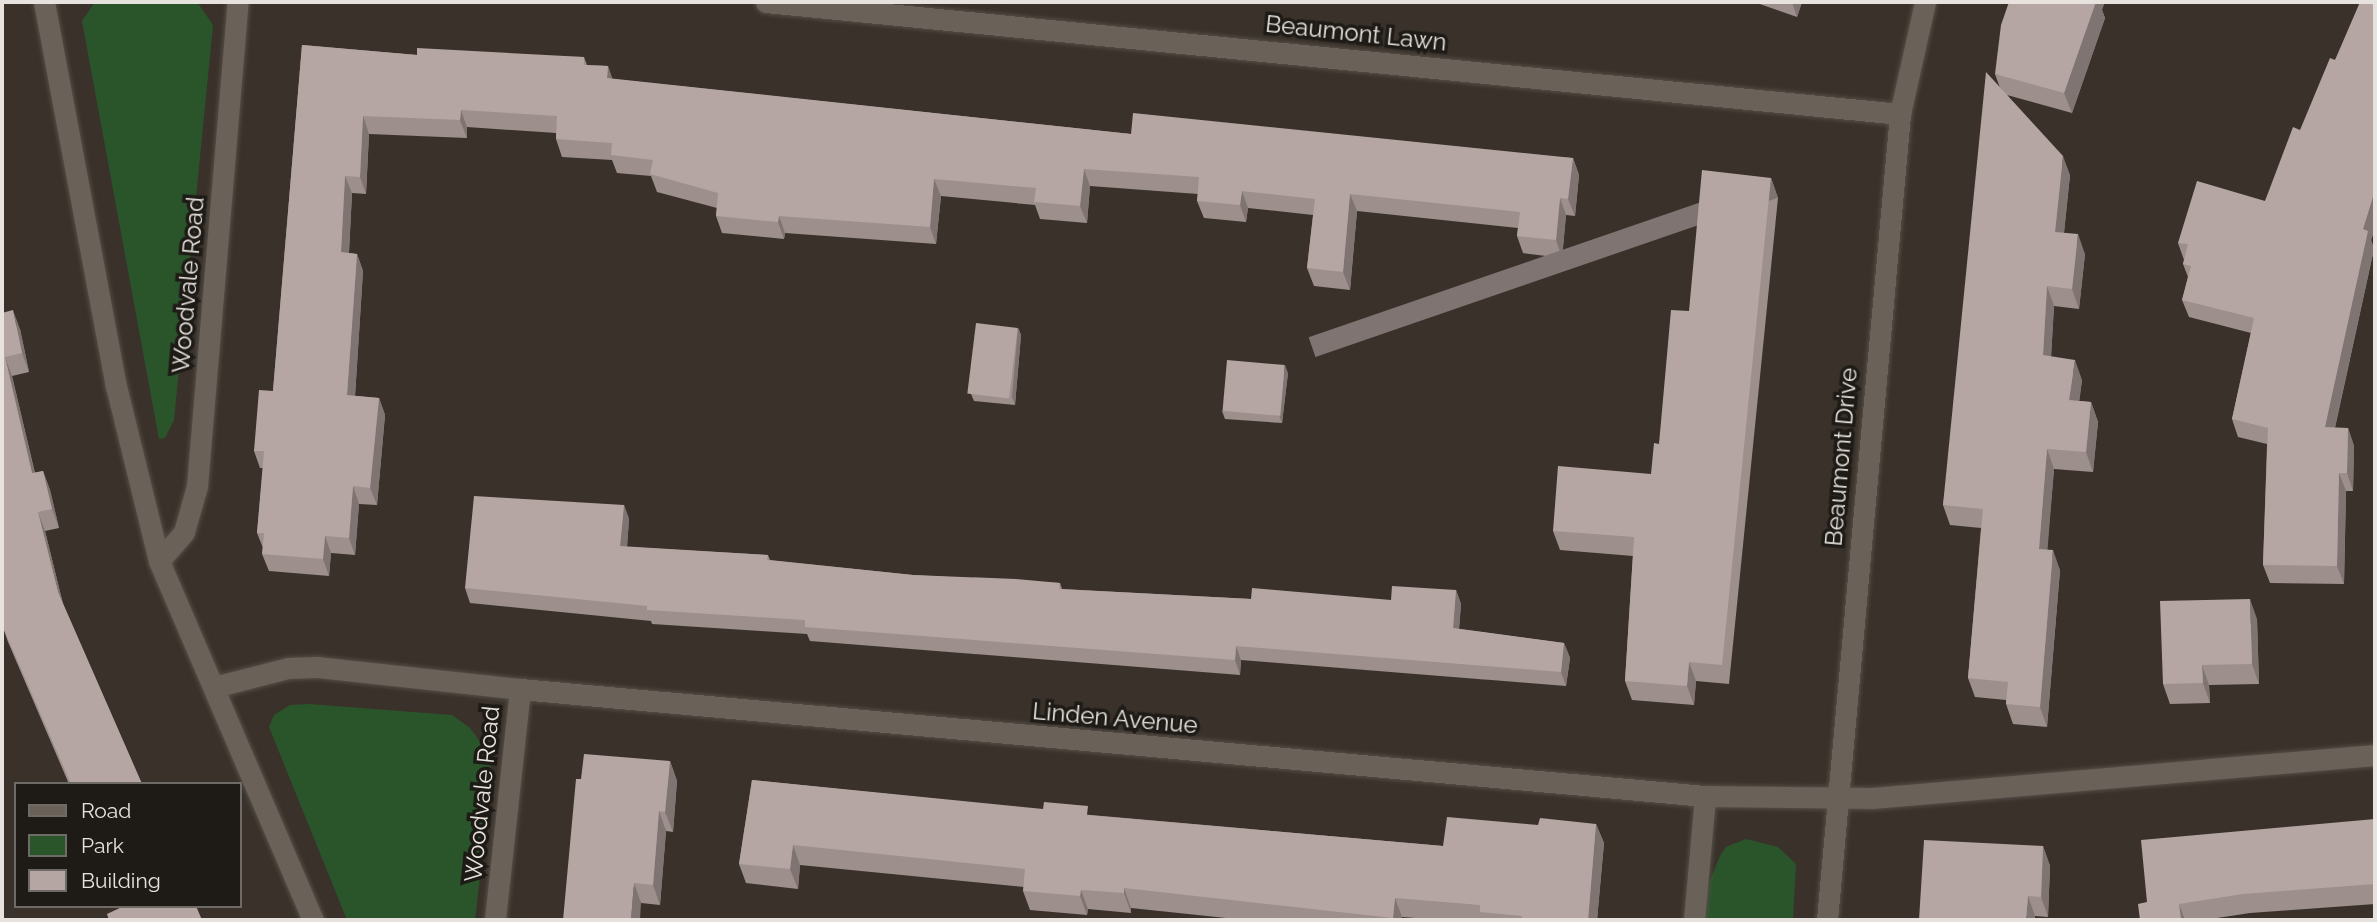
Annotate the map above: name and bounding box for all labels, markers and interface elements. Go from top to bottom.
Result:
street label: Beaumont Lawn [1264,9,1448,57]
street label: Woodvale Road [166,196,210,374]
street label: Beaumont Drive [1819,367,1863,547]
street label: Linden Avenue [1031,696,1199,740]
street label: Woodvale Road [458,705,506,883]
legend [14,782,242,908]
text: Road [81,798,131,823]
text: Park [81,833,124,858]
text: Building [81,868,161,893]

